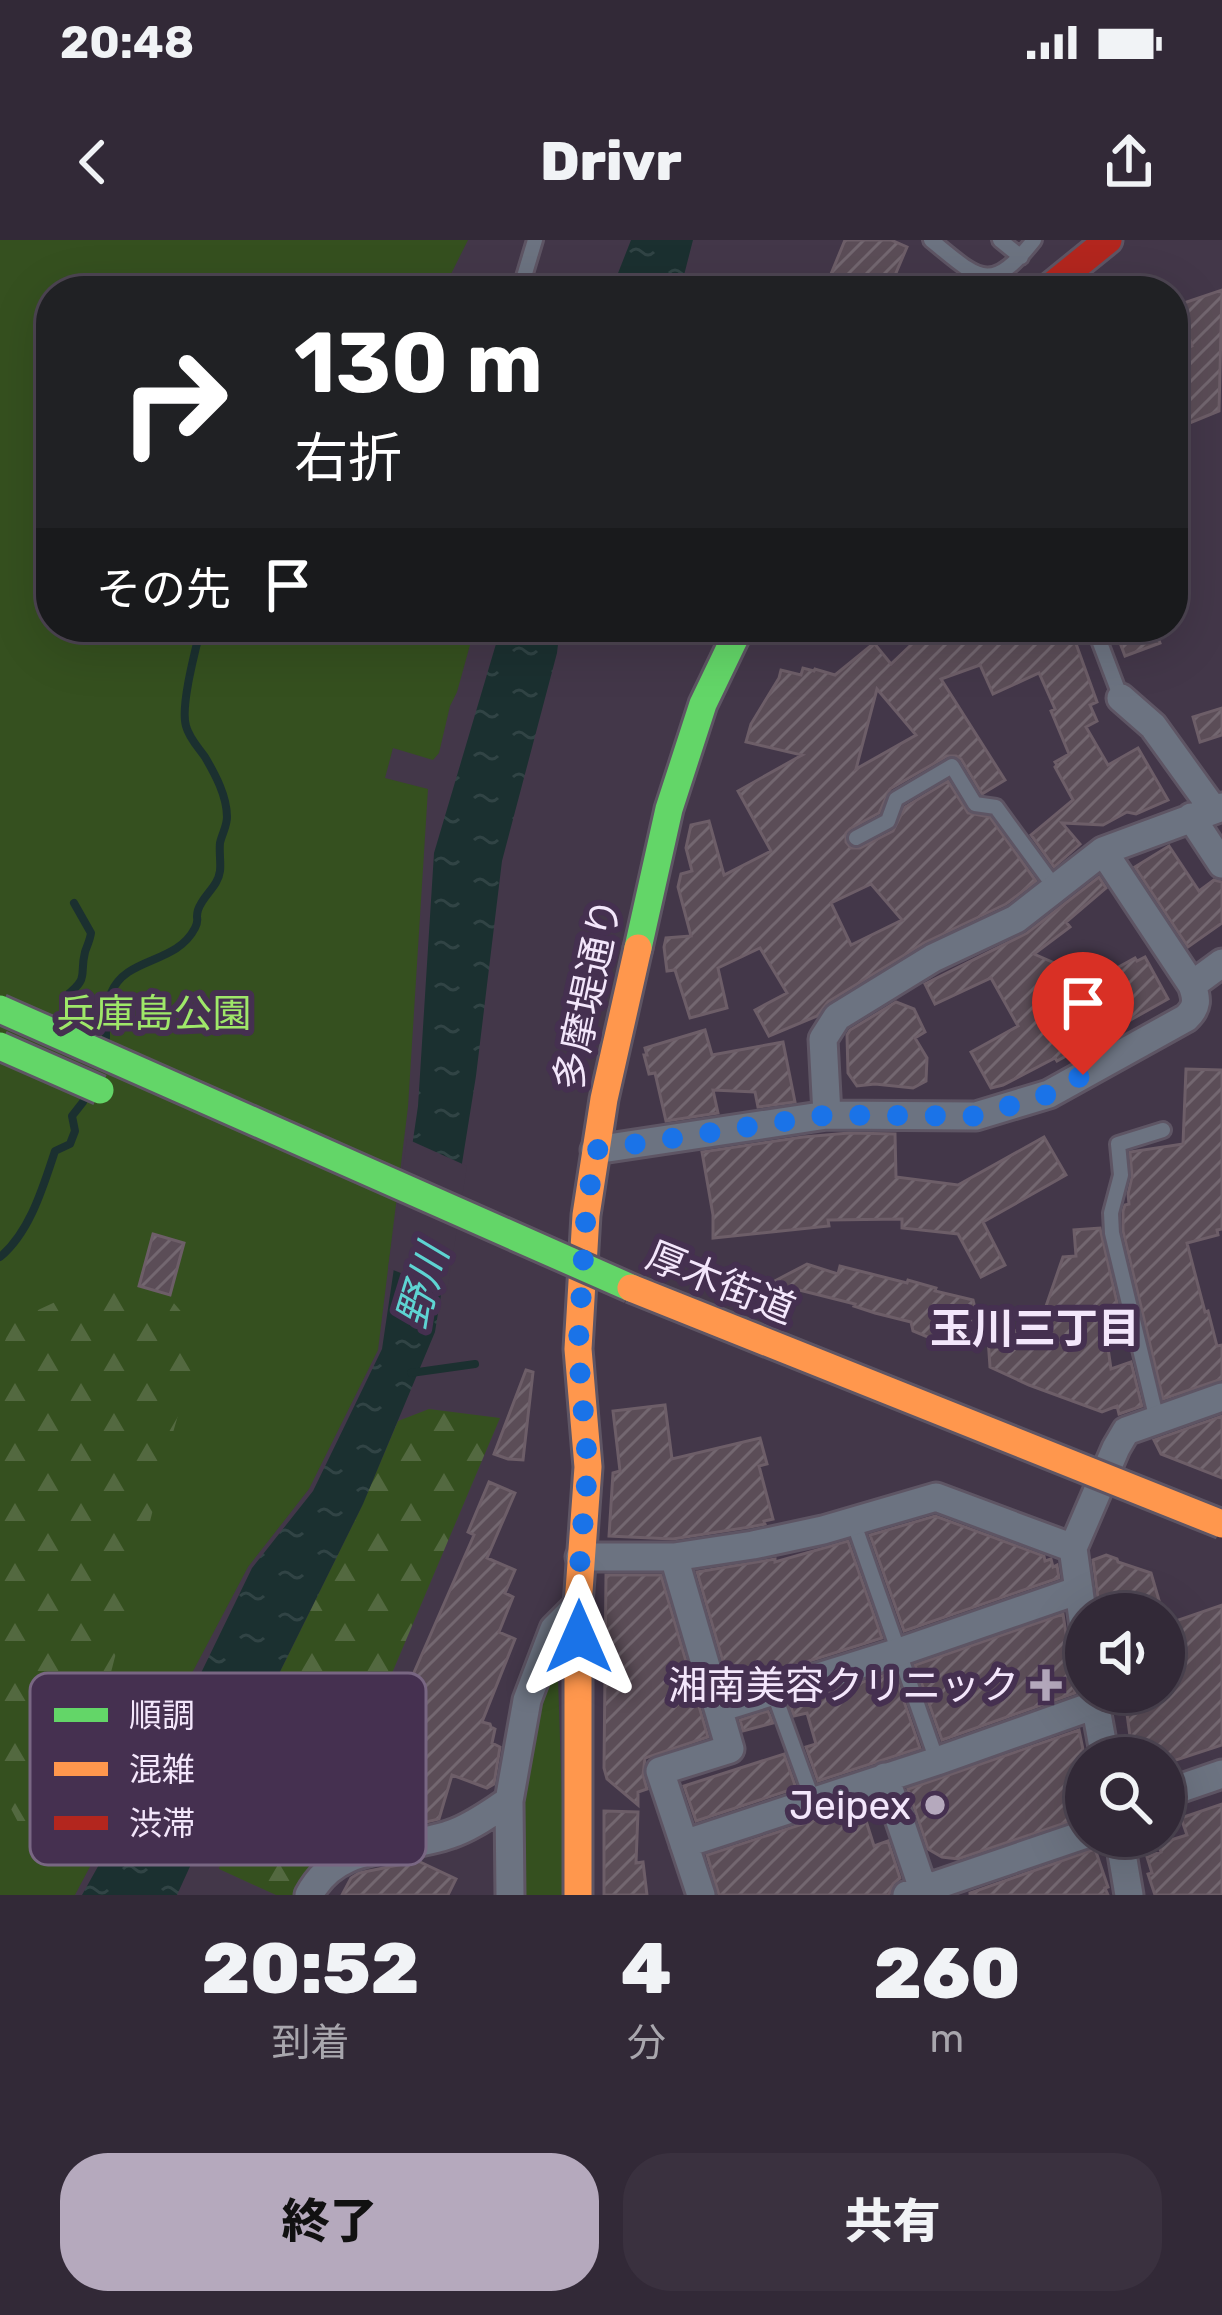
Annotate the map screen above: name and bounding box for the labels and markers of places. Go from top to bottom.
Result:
pin [1032,952,1134,1075]
place label: 湘南美容クリニック [668,1663,1019,1709]
marker: 湘南美容クリニック [1030,1669,1062,1701]
place label: Jeipex [789,1783,911,1829]
marker: Jeipex [922,1792,948,1818]

